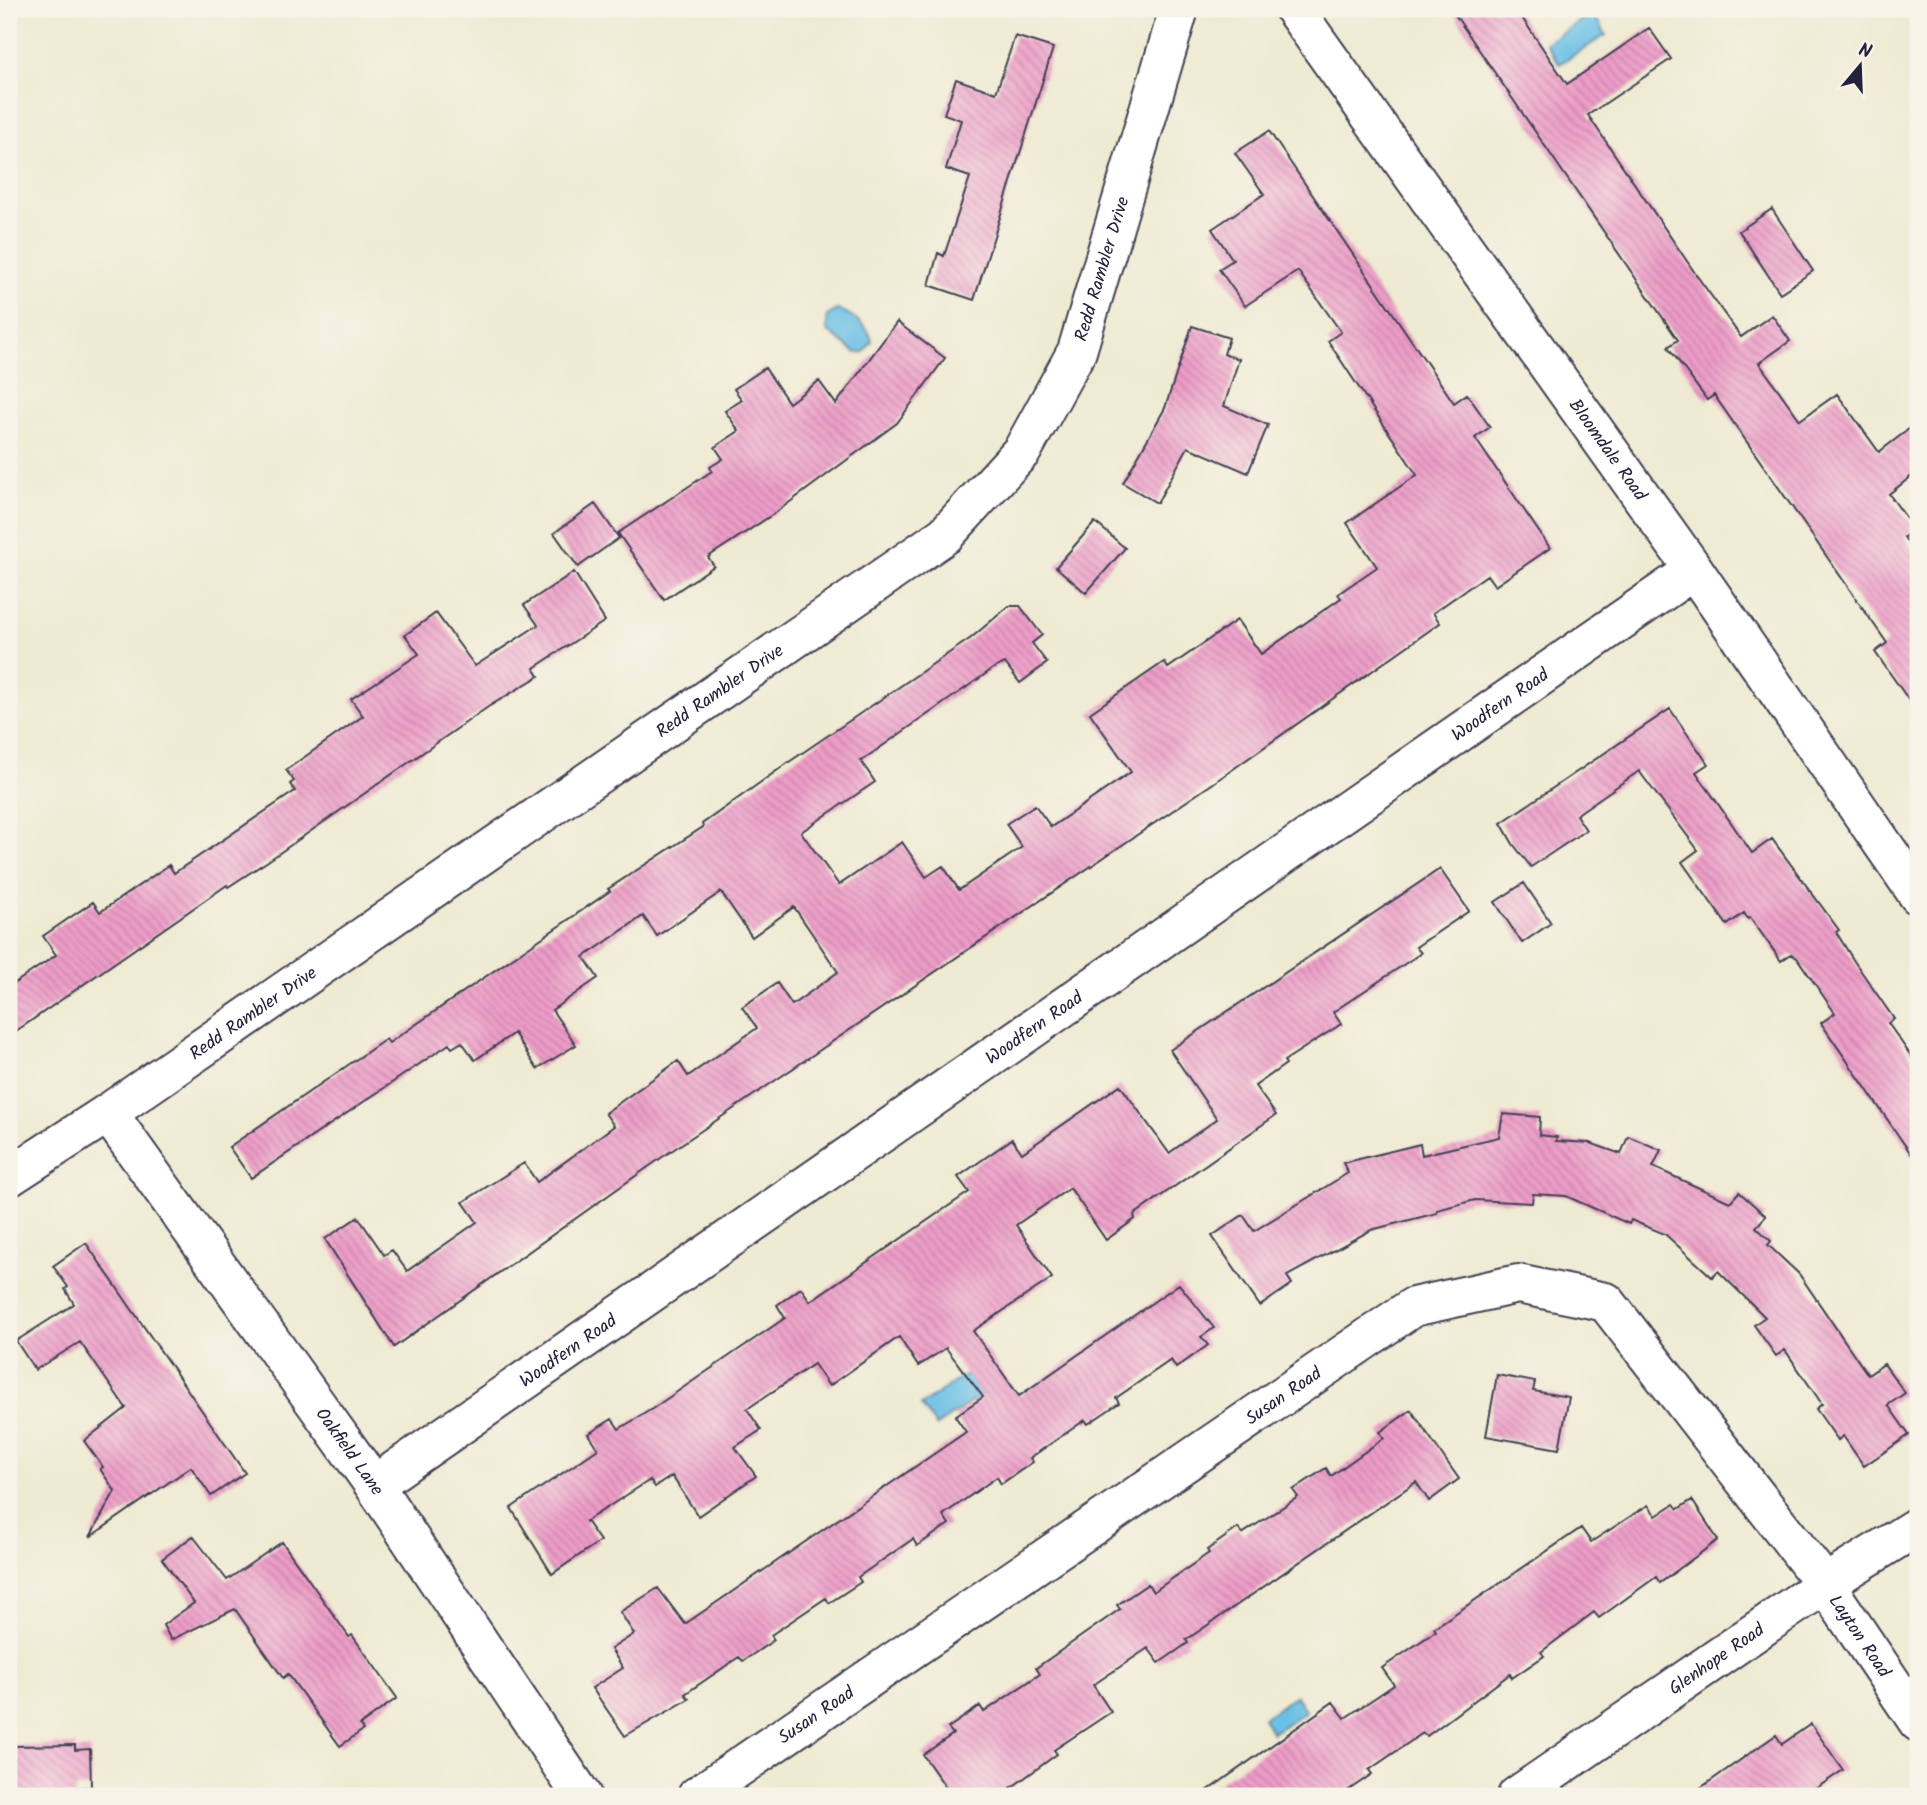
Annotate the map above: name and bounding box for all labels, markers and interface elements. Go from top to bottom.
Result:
north arrow [1826,32,1896,102]
text: N [1854,36,1875,68]
street label: Redd Rambler Drive [1068,193,1138,345]
street label: Bloomdale Road [1560,393,1654,508]
street label: Redd Rambler Drive [650,637,790,746]
street label: Woodfern Road [1446,661,1556,750]
street label: Redd Rambler Drive [184,960,324,1069]
street label: Woodfern Road [980,984,1090,1073]
street label: Woodfern Road [514,1307,624,1396]
street label: Susan Road [1240,1360,1329,1433]
street label: Oakfield Lane [307,1402,390,1502]
street label: Layton Road [1820,1589,1898,1685]
street label: Glenhope Road [1663,1616,1772,1703]
street label: Susan Road [773,1679,862,1753]

